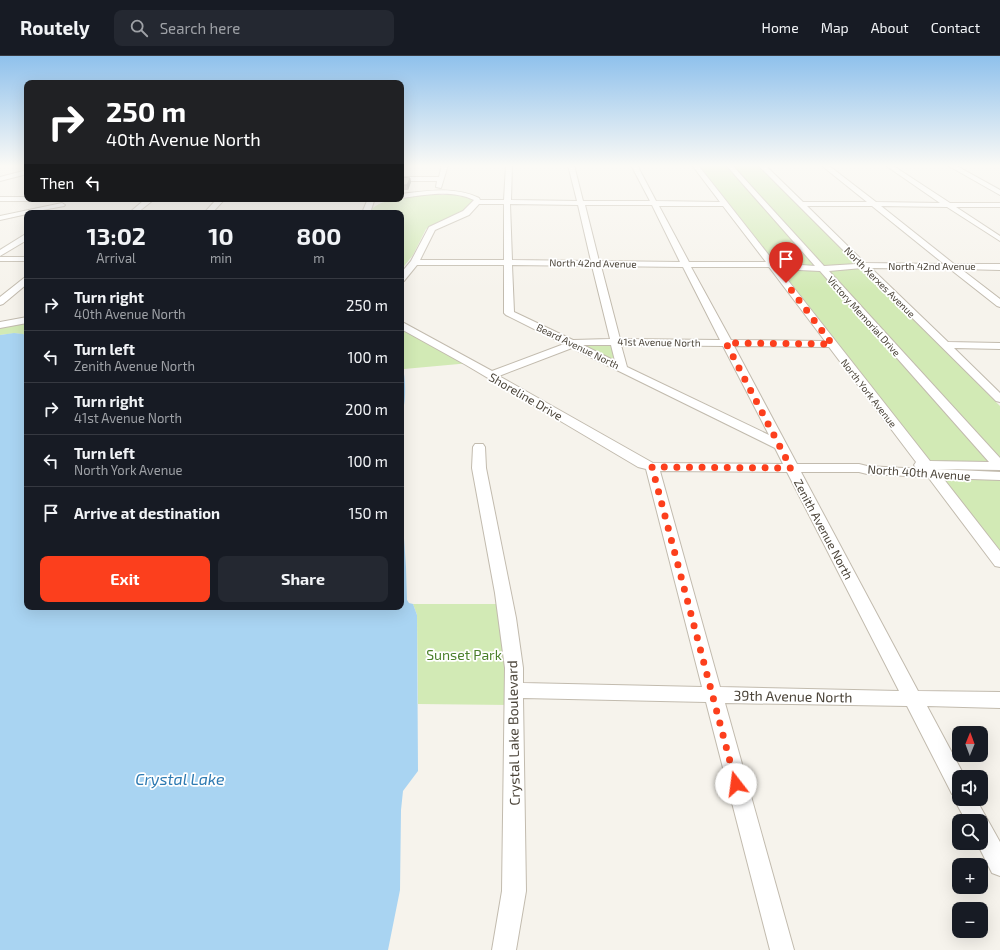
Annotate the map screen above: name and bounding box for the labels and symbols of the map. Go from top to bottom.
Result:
pin [769,242,803,283]
street label: North Xerxes Avenue [842,244,918,320]
street label: North 42nd Avenue [549,256,637,270]
street label: North 42nd Avenue [888,260,976,272]
street label: Victory Memorial Drive [825,274,903,358]
street label: Beard Avenue North [535,321,622,371]
street label: 41st Avenue North [617,335,701,349]
street label: North York Avenue [839,356,899,430]
street label: Shoreline Drive [487,369,565,423]
street label: North 40th Avenue [867,461,971,483]
street label: Zenith Avenue North [792,476,856,582]
park label: Sunset Park [426,646,502,663]
street label: Crystal Lake Boulevard [503,660,523,806]
street label: 39th Avenue North [733,686,853,706]
north arrow [952,726,988,762]
position arrow [715,763,757,805]
water label: Crystal Lake [135,769,225,789]

